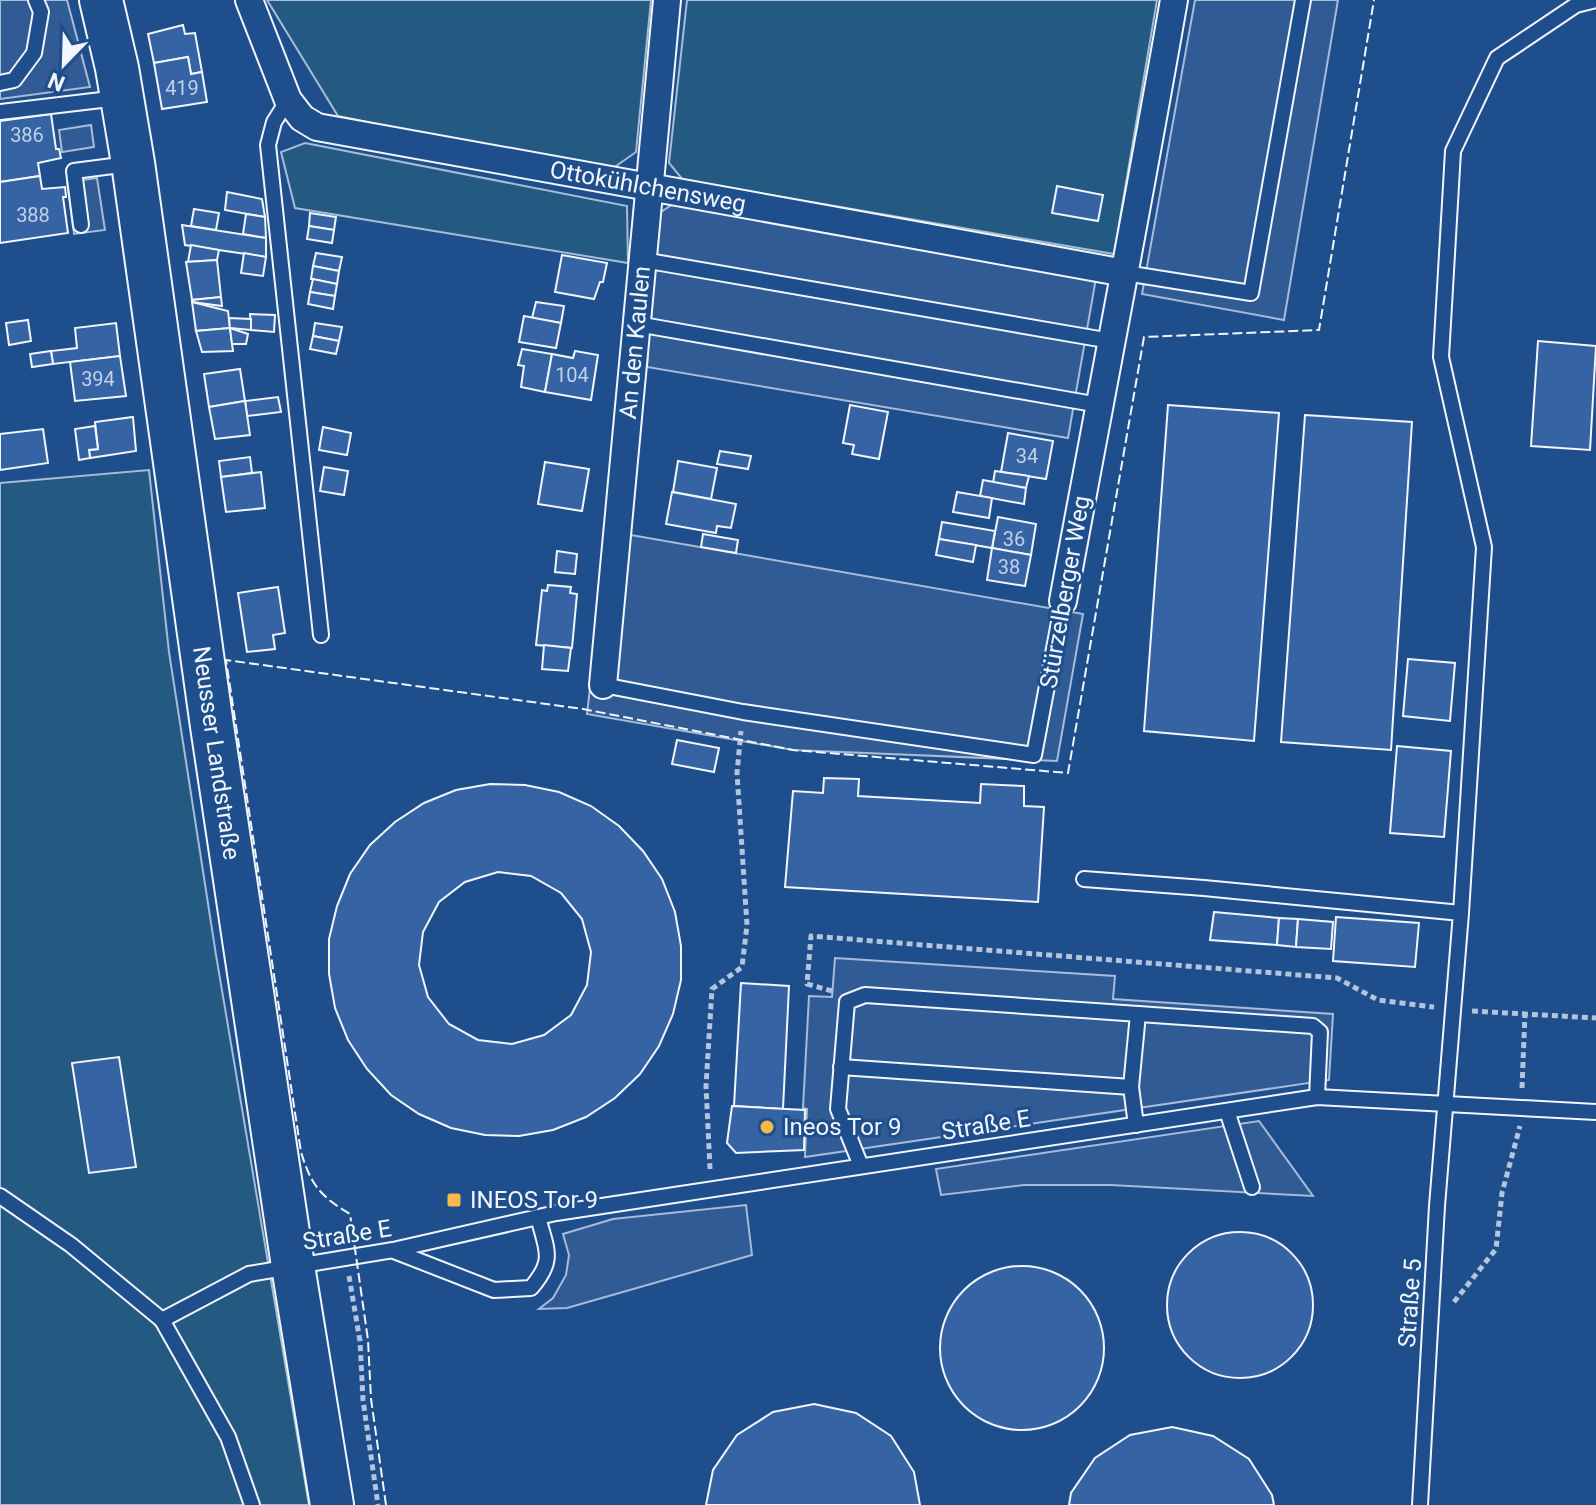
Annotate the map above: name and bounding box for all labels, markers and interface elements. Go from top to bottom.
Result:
north arrow [24,24,104,104]
text: N [44,67,68,96]
house number: 419 [165,76,199,100]
house number: 386 [10,123,44,147]
street label: Ottokühlchensweg [548,155,748,218]
house number: 388 [16,203,50,227]
street label: An den Kaulen [614,265,656,420]
house number: 104 [555,363,589,387]
house number: 394 [81,367,115,391]
house number: 34 [1016,444,1038,468]
street label: Stürzelberger Weg [1034,493,1096,691]
house number: 36 [1003,527,1025,551]
house number: 38 [998,555,1020,579]
street label: Neusser Landstraße [187,644,246,862]
street label: Straße E [940,1104,1032,1146]
place label: Ineos Tor 9 [783,1113,902,1141]
marker: Ineos Tor 9 [758,1118,776,1136]
place label: INEOS Tor 9 [470,1186,598,1214]
marker: INEOS Tor 9 [445,1191,463,1209]
street label: Straße E [301,1214,393,1256]
street label: Straße 5 [1393,1257,1427,1349]

